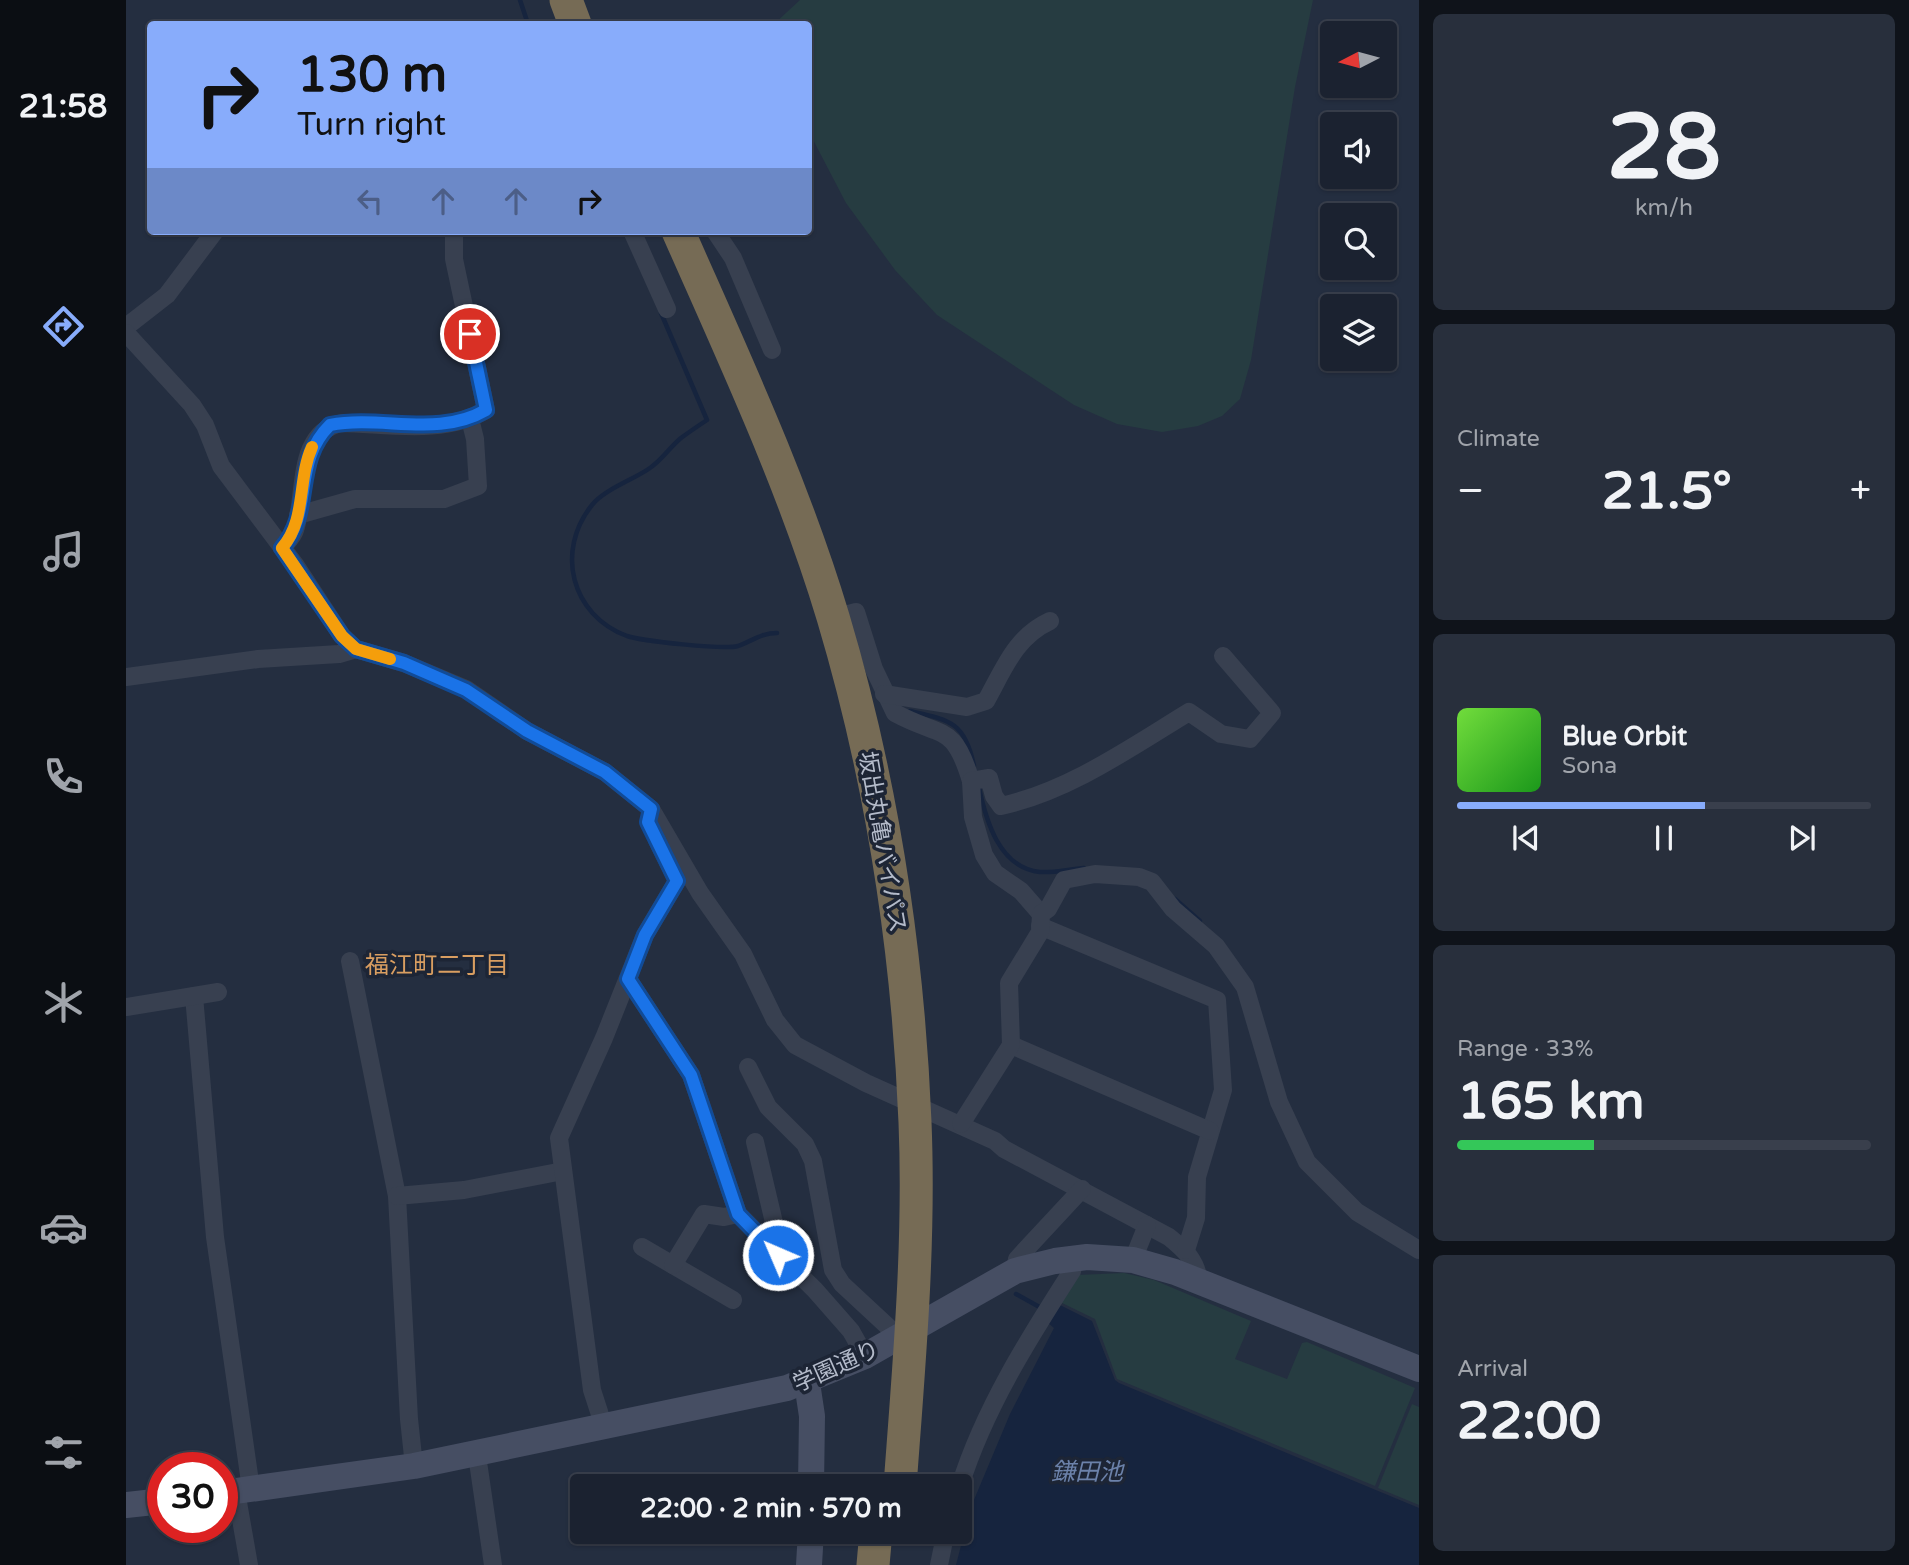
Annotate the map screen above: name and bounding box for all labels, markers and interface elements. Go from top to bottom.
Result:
north arrow [1320,21,1396,98]
map controls [1320,21,1397,371]
text: 130 m [297,46,447,105]
icon: right [182,49,273,140]
text: 21:58 [19,88,107,126]
text: 28 [1607,93,1721,203]
text: Turn right [297,106,446,144]
button: sound [1320,112,1397,189]
icon: left [351,182,389,220]
icon: ahead [424,182,462,220]
icon: ahead [497,182,535,220]
icon: right [570,182,608,220]
text: km/h [1635,194,1693,222]
button: search [1320,203,1397,280]
button: layers [1320,294,1397,371]
icon: directions [39,302,88,351]
pin [440,304,500,364]
icon: arrive [451,315,489,353]
text: Climate [1457,425,1540,453]
text: 21.5° [1602,460,1732,523]
text: − [1457,468,1484,514]
text: + [1850,468,1871,514]
icon: music [39,527,88,576]
text: Blue Orbit [1562,721,1687,752]
street label: 坂出丸亀バイパス [852,749,912,935]
icon: phone [39,752,88,801]
text: Sona [1562,752,1617,780]
icon: previous [1507,819,1545,857]
icon: pause [1645,819,1683,857]
icon: next [1783,819,1821,857]
district label: 福江町二丁目 [365,951,509,980]
icon: climate [39,978,88,1027]
text: Range · 33% [1457,1035,1593,1063]
text: 165 km [1457,1070,1645,1133]
icon: car [39,1203,88,1252]
position arrow [741,1218,815,1292]
street label: 学園通り [789,1335,884,1398]
text: Arrival [1457,1355,1528,1383]
text: 22:00 [1457,1390,1601,1453]
icon: filters [39,1428,88,1477]
speed limit sign: 30 [147,1452,238,1543]
water label: 鎌田池 [1051,1458,1125,1487]
text: 22:00 · 2 min · 570 m [640,1493,902,1524]

